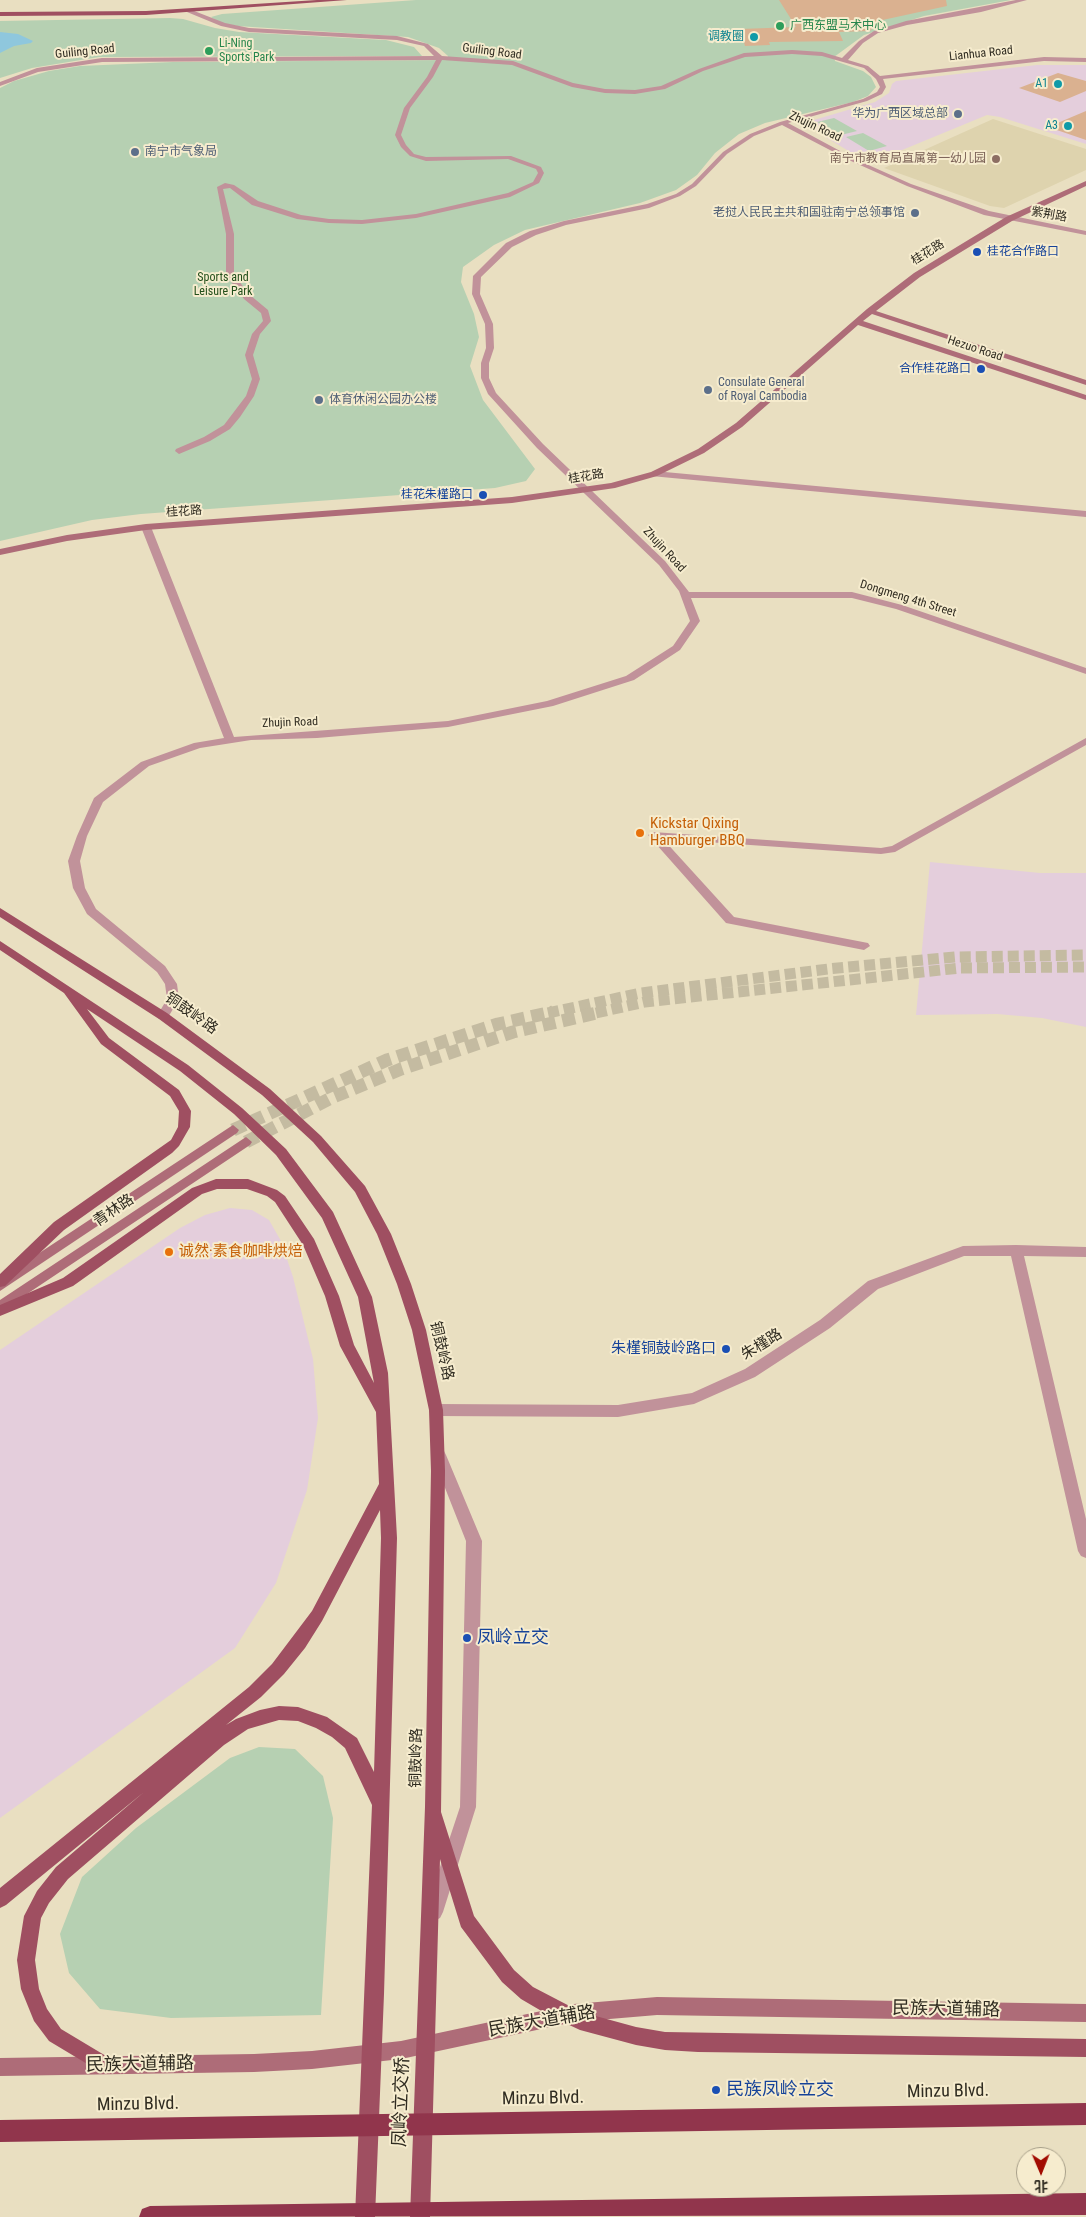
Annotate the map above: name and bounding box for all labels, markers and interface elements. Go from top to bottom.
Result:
place label: 广西东盟马术中心 [790,19,886,33]
marker: 广西东盟马术中心 [774,20,786,32]
place label: 调教圈 [708,30,744,44]
marker: 调教圈 [748,31,760,43]
place label: Li-Ning Sports Park [219,37,274,65]
street label: Guiling Road [461,41,523,63]
street label: Guiling Road [55,42,115,62]
street label: Lianhua Road [948,43,1014,65]
marker: Li-Ning Sports Park [203,45,215,57]
place label: A1 [1035,77,1048,91]
marker: A1 [1052,78,1064,90]
place label: 华为广西区域总部 [852,107,948,121]
marker: 华为广西区域总部 [952,108,964,120]
street label: Zhujin Road [787,109,843,145]
place label: A3 [1045,119,1058,133]
marker: A3 [1062,120,1074,132]
place label: 南宁市气象局 [145,145,217,159]
marker: 南宁市气象局 [129,146,141,158]
place label: 南宁市教育局直属第一幼儿园 [830,152,986,166]
marker: 南宁市教育局直属第一幼儿园 [990,153,1002,165]
street label: 紫荆路 [1030,205,1068,225]
place label: 老挝人民民主共和国驻南宁总领事馆 [713,206,905,220]
marker: 老挝人民民主共和国驻南宁总领事馆 [909,207,921,219]
street label: 桂花路 [909,237,947,269]
place label: 桂花合作路口 [987,245,1059,259]
marker: 桂花合作路口 [971,246,983,258]
park label: Sports and Leisure Park [194,271,252,299]
street label: Hezuo Road [946,333,1004,365]
place label: 合作桂花路口 [899,362,971,376]
marker: 合作桂花路口 [975,363,987,375]
place label: Consulate General of Royal Cambodia [718,376,807,404]
marker: Consulate General of Royal Cambodia [702,384,714,396]
place label: 体育休闲公园办公楼 [329,393,437,407]
marker: 体育休闲公园办公楼 [313,394,325,406]
street label: 桂花路 [567,467,605,487]
place label: 桂花朱槿路口 [401,488,473,502]
marker: 桂花朱槿路口 [477,489,489,501]
street label: 桂花路 [166,504,202,520]
street label: Zhujin Road [640,525,688,575]
street label: Dongmeng 4th Street [858,578,958,620]
street label: Zhujin Road [262,715,318,731]
place label: Kickstar Qixing Hamburger BBQ [650,815,745,850]
marker: Kickstar Qixing Hamburger BBQ [634,827,646,839]
street label: 铜鼓岭路 [161,989,221,1039]
street label: 青林路 [90,1191,138,1231]
place label: 诚然·素食咖啡烘焙 [179,1243,303,1261]
marker: 诚然·素食咖啡烘焙 [163,1246,175,1258]
street label: 铜鼓岭路 [425,1320,457,1382]
street label: 朱槿路 [738,1325,786,1365]
place label: 朱槿铜鼓岭路口 [611,1340,716,1358]
marker: 朱槿铜鼓岭路口 [720,1343,732,1355]
place label: 凤岭立交 [477,1627,549,1649]
marker: 凤岭立交 [461,1632,473,1644]
street label: 铜鼓岭路 [407,1728,427,1788]
street label: 民族大道辅路 [892,1998,1000,2022]
street label: 民族大道辅路 [487,2002,597,2042]
street label: 民族大道辅路 [86,2053,194,2077]
street label: 凤岭立交桥 [390,2057,414,2147]
place label: 民族凤岭立交 [726,2079,834,2101]
street label: Minzu Blvd. [907,2080,989,2104]
marker: 民族凤岭立交 [710,2084,722,2096]
street label: Minzu Blvd. [502,2087,584,2111]
street label: Minzu Blvd. [97,2093,179,2117]
north arrow [1016,2147,1066,2197]
text: 北 [1034,2178,1048,2194]

